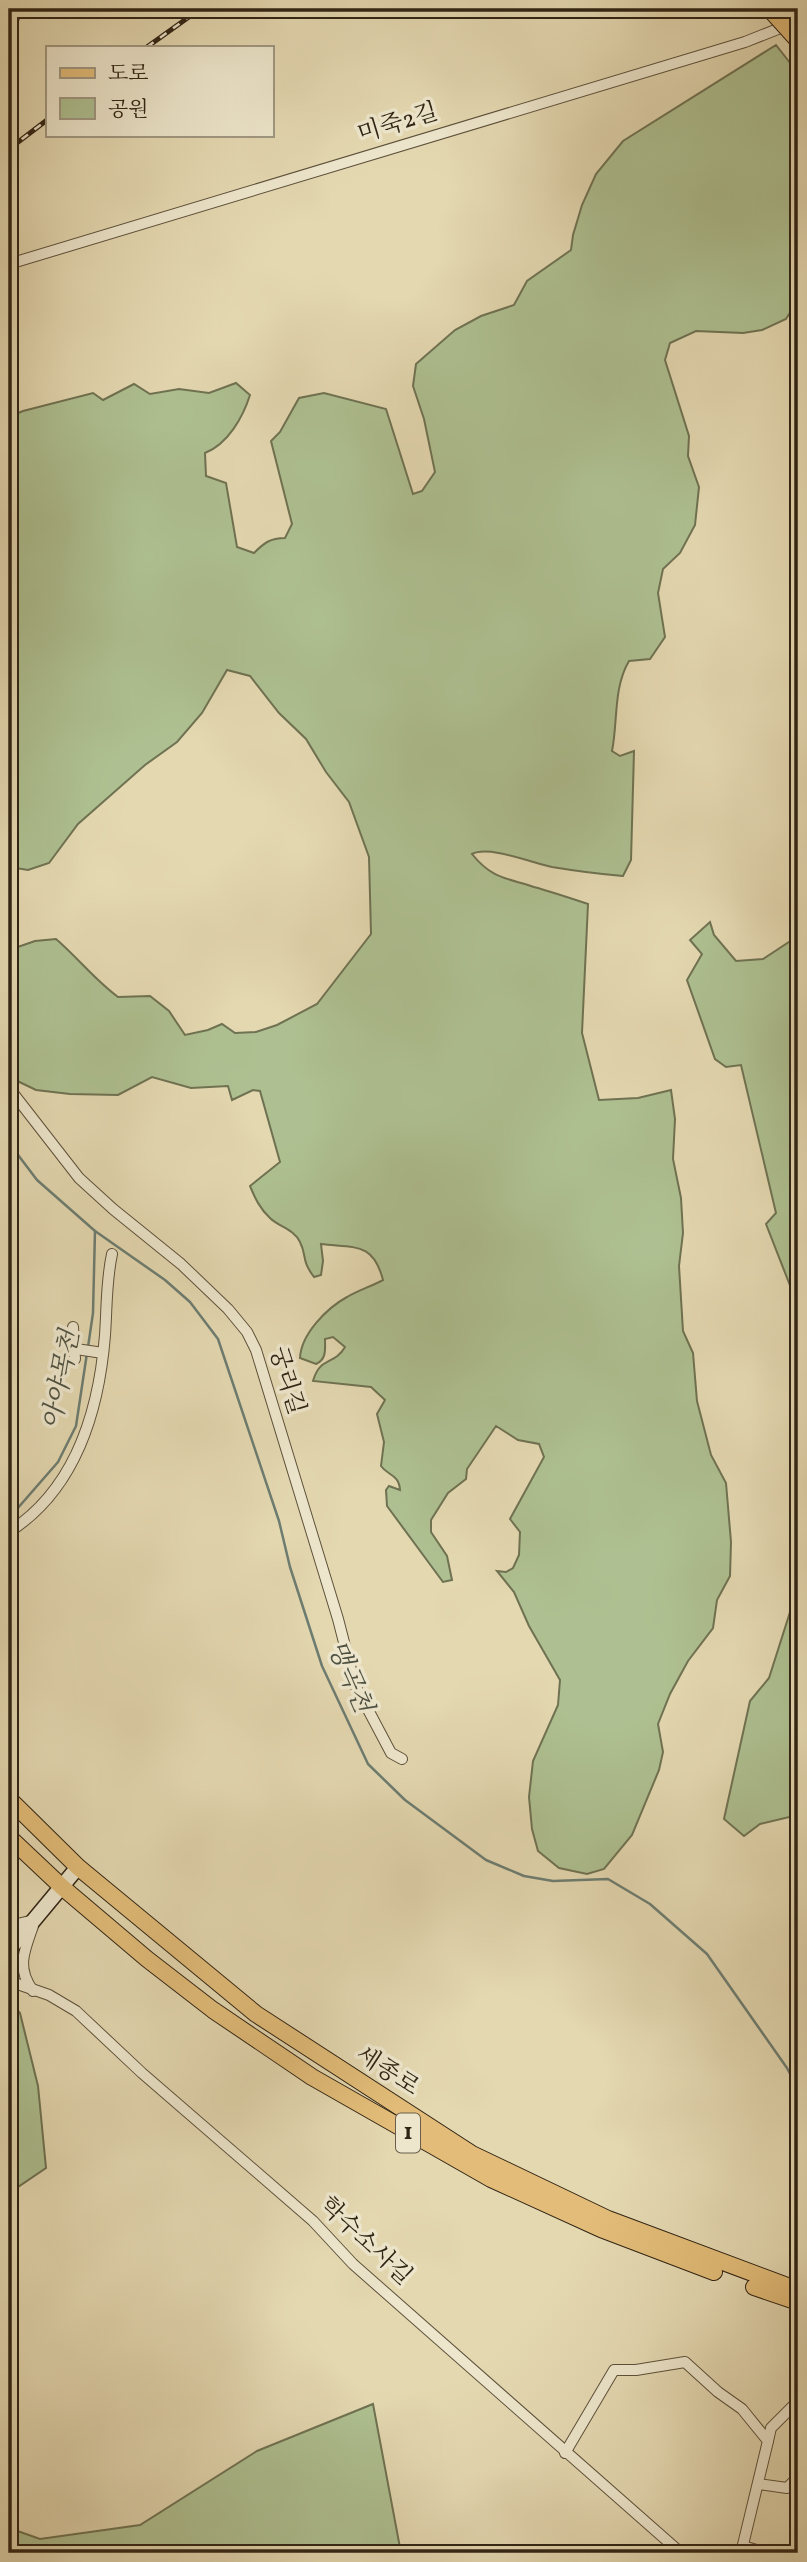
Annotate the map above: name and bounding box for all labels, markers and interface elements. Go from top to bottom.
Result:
legend [46,46,273,136]
text: 도로 [108,60,149,89]
text: 공원 [108,96,149,125]
street label: 미죽2길 [354,96,442,152]
water label: 아야목천 [35,1325,90,1433]
street label: 궁리길 [260,1343,312,1419]
water label: 맹곡천 [318,1635,381,1720]
street label: 세종로 [349,2039,425,2105]
road number: 1 [396,2114,420,2152]
street label: 학수소사길 [311,2190,419,2294]

